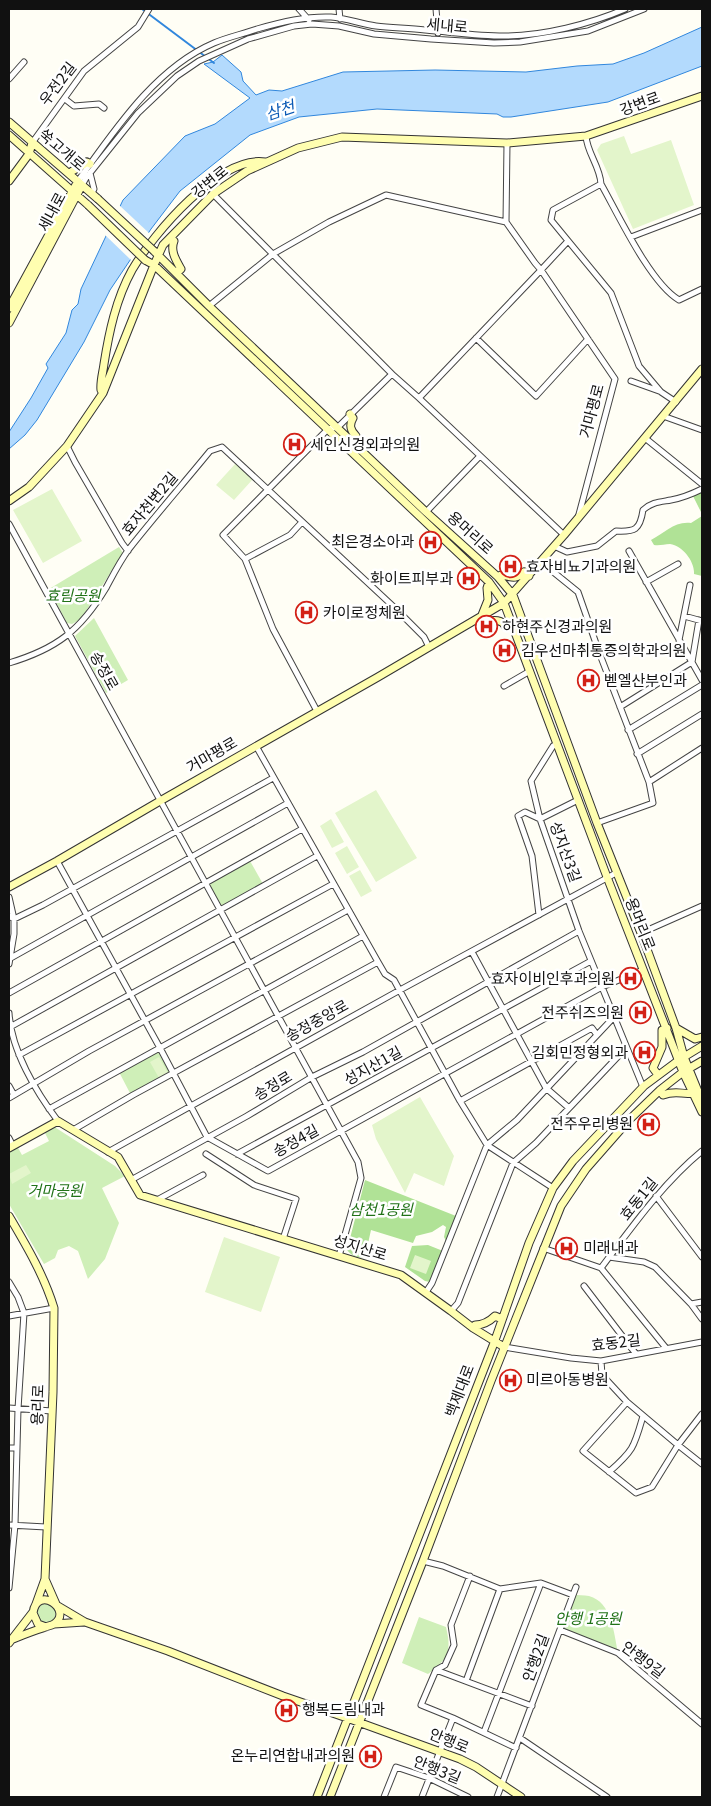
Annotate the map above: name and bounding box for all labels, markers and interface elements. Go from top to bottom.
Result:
street label: 세내로 [426,12,469,37]
street label: 우전2길 [33,57,80,109]
street label: 강변로 [616,86,663,120]
water label: 삼천 [262,92,300,125]
street label: 쑥고개로 [35,123,91,175]
street label: 강변로 [186,160,232,202]
street label: 세내로 [32,188,70,235]
street label: 거마평로 [573,381,608,440]
hospital icon: 세인신경외과의원 [282,433,306,457]
place label: 세인신경외과의원 [310,433,420,454]
street label: 효자천변2길 [116,467,182,539]
street label: 용머리로 [443,506,499,558]
place label: 최은경소아과 [331,530,414,551]
hospital icon: 최은경소아과 [418,530,442,554]
hospital icon: 효자비뇨기과의원 [498,555,522,579]
place label: 효자비뇨기과의원 [526,555,636,576]
place label: 화이트피부과 [370,567,453,588]
hospital icon: 화이트피부과 [457,567,481,591]
park label: 효림공원 [45,584,102,605]
hospital icon: 카이로정체원 [295,601,319,625]
place label: 카이로정체원 [323,601,406,622]
hospital icon: 하현주신경과의원 [474,615,498,639]
place label: 하현주신경과의원 [502,615,612,636]
hospital icon: 김우선마취통증의학과의원 [493,639,517,663]
place label: 김우선마취통증의학과의원 [521,639,687,660]
street label: 송정로 [86,647,125,693]
hospital icon: 벧엘산부인과 [576,669,600,693]
place label: 벧엘산부인과 [604,669,687,690]
street label: 거마평로 [182,731,240,777]
street label: 성지산3길 [546,818,587,885]
street label: 용머리로 [621,894,661,953]
place label: 효자이비인후과의원 [491,967,615,988]
hospital icon: 효자이비인후과의원 [619,967,643,991]
street label: 송정중앙로 [281,994,352,1046]
place label: 전주쉬즈의원 [541,1001,624,1022]
hospital icon: 전주쉬즈의원 [628,1001,652,1025]
street label: 성지산1길 [339,1040,405,1089]
place label: 김회민정형외과 [531,1041,628,1062]
hospital icon: 김회민정형외과 [632,1041,656,1065]
street label: 송정로 [249,1065,295,1104]
place label: 전주우리병원 [550,1112,633,1133]
hospital icon: 전주우리병원 [637,1112,661,1136]
street label: 송정4길 [268,1118,322,1161]
street label: 효동1길 [614,1172,662,1224]
park label: 거마공원 [27,1179,84,1200]
park label: 삼천1공원 [349,1198,414,1219]
street label: 성지산로 [331,1228,390,1265]
hospital icon: 미래내과 [555,1236,579,1260]
place label: 미래내과 [583,1236,638,1257]
street label: 효동2길 [590,1328,642,1355]
street label: 백제대로 [439,1361,478,1420]
hospital icon: 미르아동병원 [498,1368,522,1392]
place label: 미르아동병원 [526,1368,609,1389]
street label: 용리로 [25,1384,48,1426]
park label: 안행 1공원 [555,1607,623,1628]
street label: 안행2길 [516,1631,553,1684]
street label: 안행9길 [618,1635,670,1682]
hospital icon: 행복드림내과 [274,1698,298,1722]
place label: 행복드림내과 [302,1698,385,1719]
street label: 안행로 [426,1722,473,1757]
place label: 온누리연합내과의원 [231,1744,355,1765]
hospital icon: 온누리연합내과의원 [359,1744,383,1768]
street label: 안행3길 [411,1750,465,1788]

